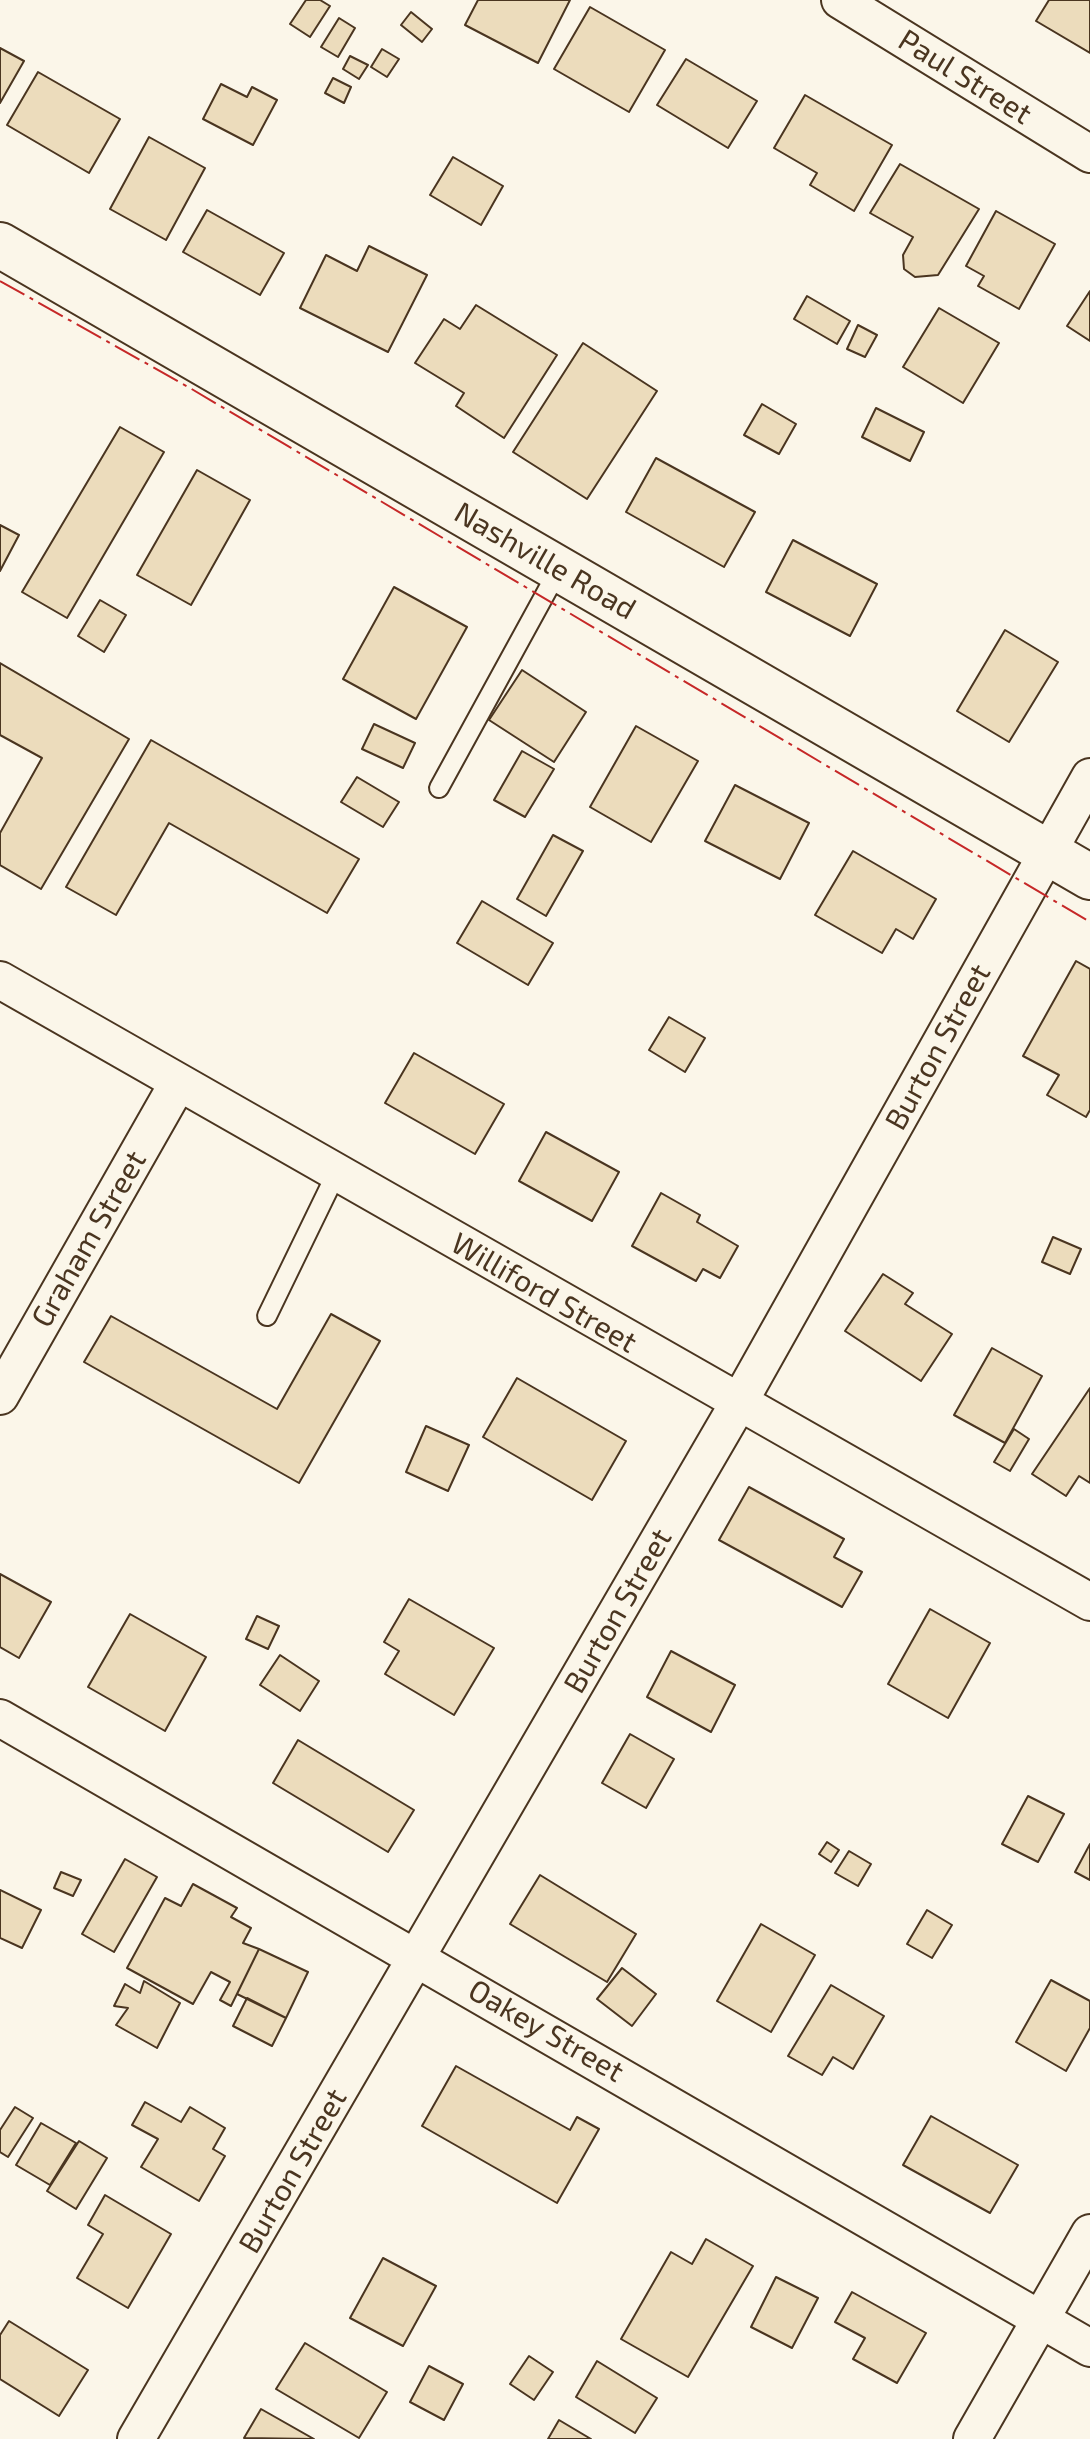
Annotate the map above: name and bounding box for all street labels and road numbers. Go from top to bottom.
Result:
street label: Paul Street [892,22,1038,132]
street label: Nashville Road [448,495,642,627]
street label: Burton Street [878,958,998,1136]
street label: Graham Street [24,1144,154,1334]
street label: Williford Street [445,1225,643,1361]
street label: Burton Street [556,1522,680,1700]
street label: Oakey Street [462,1972,630,2090]
street label: Burton Street [231,2082,355,2260]

